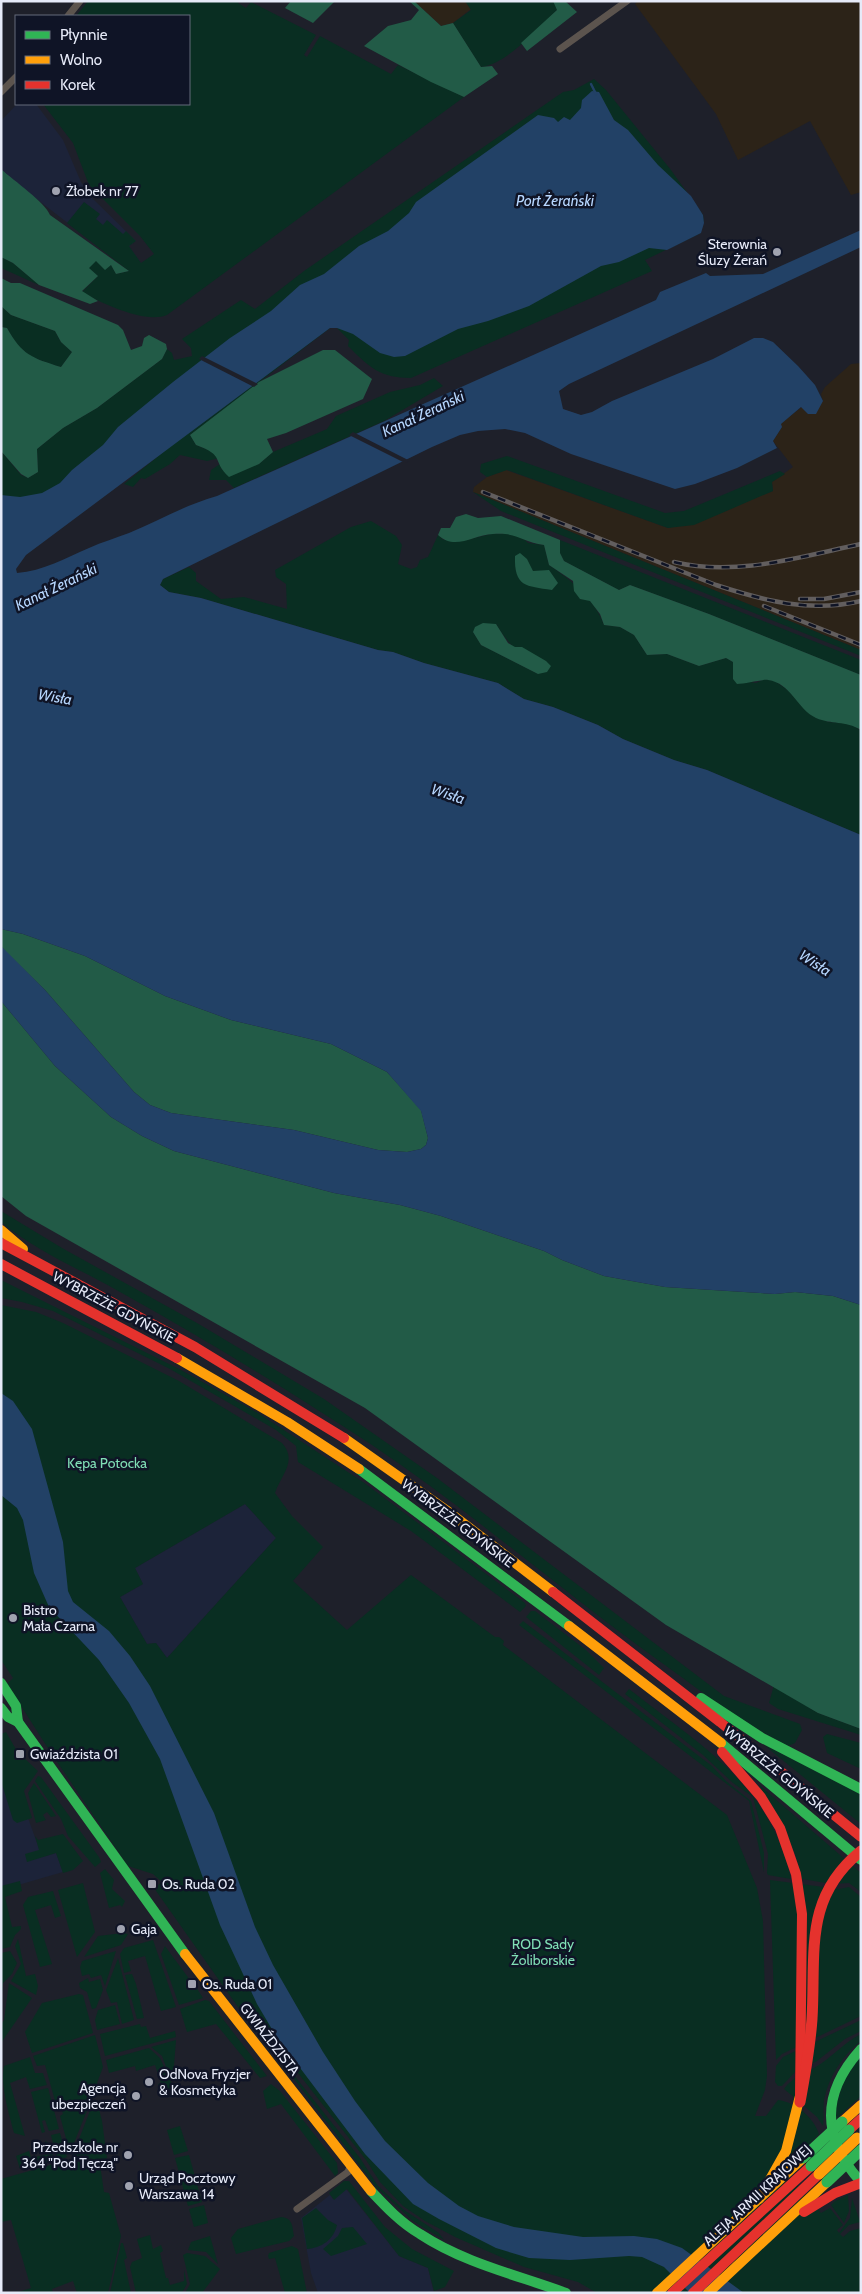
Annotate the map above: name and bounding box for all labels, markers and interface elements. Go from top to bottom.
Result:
legend [15,15,190,105]
text: Płynnie [60,26,108,44]
text: Wolno [60,51,102,69]
text: Korek [60,76,95,94]
place label: Żłobek nr 77 [66,182,139,200]
marker: Żłobek nr 77 [50,185,62,197]
water label: Port Żerański [516,191,595,210]
place label: Sterownia Śluzy Żerań [698,235,767,269]
marker: Sterownia Śluzy Żerań [771,246,783,258]
water label: Kanał Żerański [379,386,468,441]
water label: Kanał Żerański [12,558,101,615]
water label: Wisła [36,685,74,709]
water label: Wisła [429,780,467,808]
water label: Wisła [796,946,834,980]
street label: WYBRZEŻE GDYŃSKIE [50,1267,179,1347]
park label: Kępa Potocka [67,1454,147,1472]
street label: WYBRZEŻE GDYŃSKIE [398,1475,518,1571]
place label: Bistro Mała Czarna [23,1601,95,1635]
marker: Bistro Mała Czarna [7,1612,19,1624]
street label: WYBRZEŻE GDYŃSKIE [720,1722,838,1822]
place label: Gwiaździsta 01 [30,1745,118,1763]
marker: Gwiaździsta 01 [14,1748,26,1760]
place label: Os. Ruda 02 [162,1875,235,1893]
marker: Os. Ruda 02 [146,1878,158,1890]
place label: Gaja [131,1920,157,1938]
marker: Gaja [115,1923,127,1935]
park label: ROD Sady Żoliborskie [511,1935,575,1969]
place label: Os. Ruda 01 [202,1975,272,1993]
marker: Os. Ruda 01 [186,1978,198,1990]
street label: GWIAŹDZISTA [236,1999,304,2079]
place label: OdNova Fryzjer & Kosmetyka [159,2065,251,2099]
marker: OdNova Fryzjer & Kosmetyka [143,2076,155,2088]
place label: Agencja ubezpieczeń [51,2079,126,2113]
marker: Agencja ubezpieczeń [130,2090,142,2102]
place label: Przedszkole nr 364 "Pod Tęczą" [21,2138,119,2172]
street label: ALEJA ARMII KRAJOWEJ [699,2140,815,2250]
marker: Przedszkole nr 364 "Pod Tęczą" [122,2149,134,2161]
place label: Urząd Pocztowy Warszawa 14 [139,2169,236,2203]
marker: Urząd Pocztowy Warszawa 14 [123,2180,135,2192]

